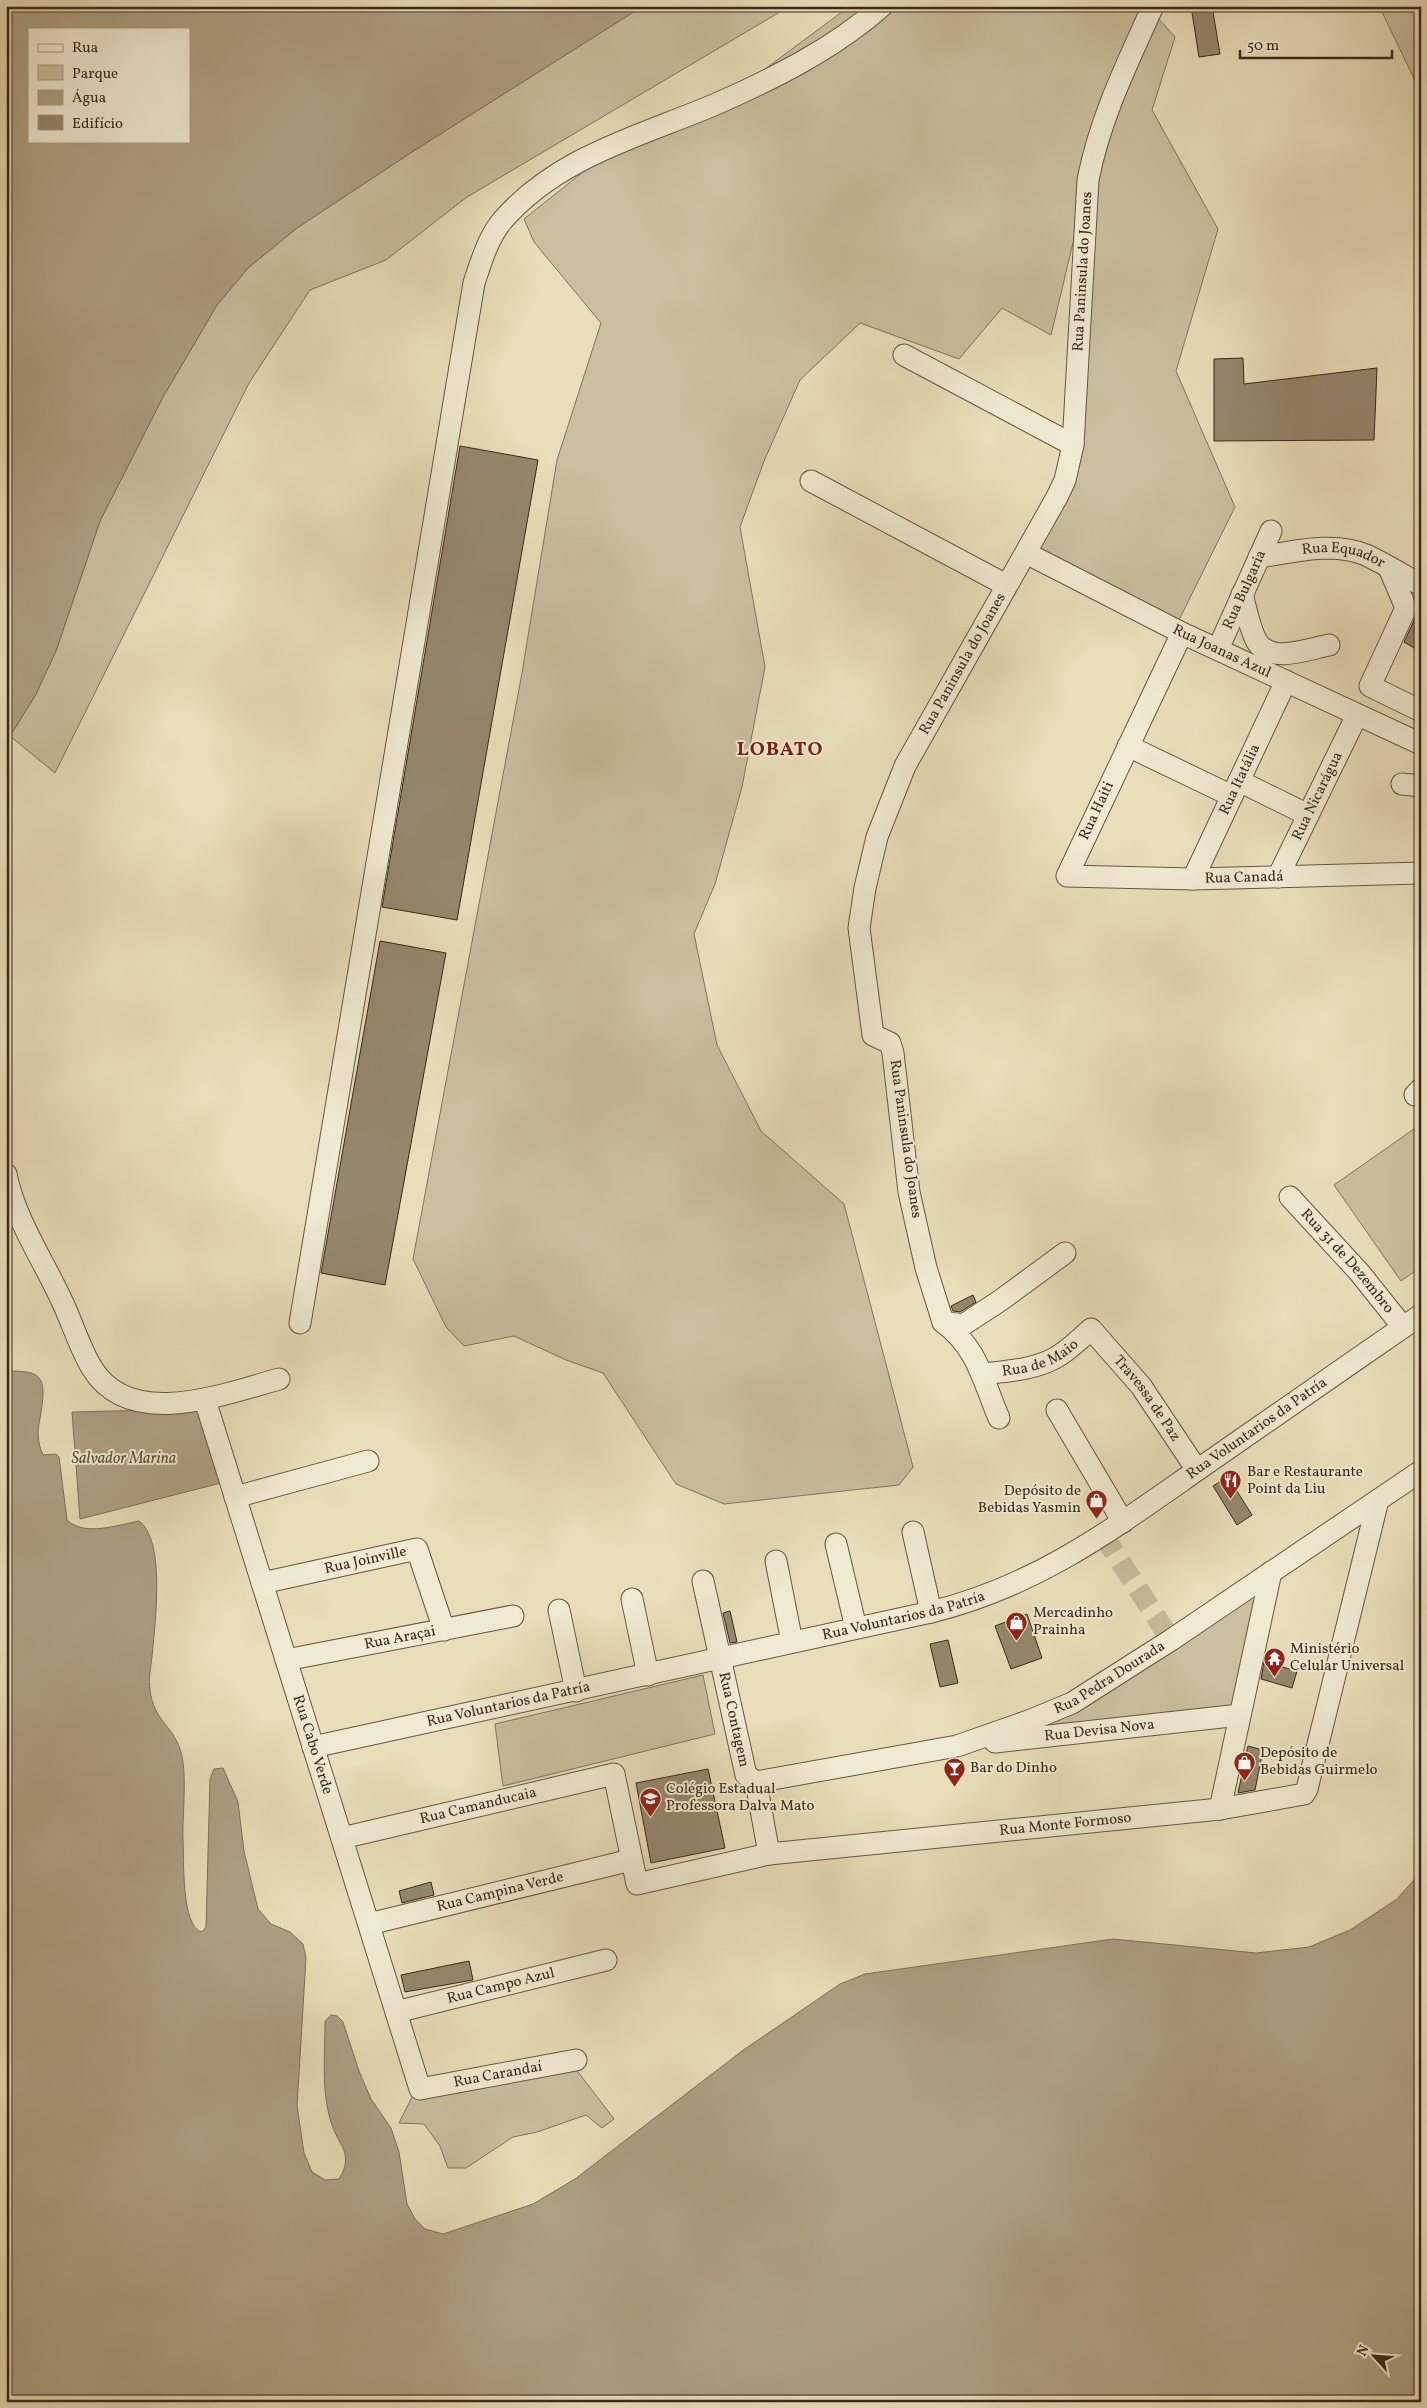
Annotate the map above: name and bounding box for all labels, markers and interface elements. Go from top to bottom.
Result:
legend [28,28,190,142]
scale bar [1240,28,1392,60]
text: 50 m [1247,36,1279,57]
text: Rua [72,38,98,59]
text: Parque [72,64,118,85]
text: Água [72,88,106,109]
text: Edifício [72,114,123,135]
street label: Rua Paninsula do Joanes [1068,191,1098,352]
street label: Rua Equador [1301,538,1389,573]
street label: Rua Bulgaria [1218,547,1272,633]
street label: Rua Paninsula do Joanes [914,589,1011,739]
street label: Rua Joanas Azul [1169,619,1274,683]
district label: LOBATO [737,736,823,764]
street label: Rua Itatália [1214,740,1265,818]
street label: Rua Nicarágua [1287,748,1348,844]
street label: Rua Haiti [1074,778,1120,844]
street label: Rua Canadá [1204,866,1284,889]
street label: Rua Paninsula do Joanes [883,1058,927,1220]
street label: Rua 31 de Dezembro [1296,1204,1399,1318]
street label: Rua de Maio [1001,1334,1083,1382]
street label: Travessa de Paz [1108,1351,1186,1446]
street label: Rua Voluntarios da Patría [1182,1372,1331,1485]
water label: Salvador Marina [72,1448,177,1470]
place label: Bar e Restaurante Point da Liu [1247,1462,1363,1500]
restaurant icon: Bar e Restaurante Point da Liu [1219,1469,1243,1500]
place label: Depósito de Bebidas Yasmin [978,1481,1081,1519]
shop icon: Depósito de Bebidas Yasmin [1085,1488,1109,1519]
street label: Rua Joinville [322,1541,409,1580]
street label: Rua Voluntarios da Patría [820,1586,988,1646]
place label: Mercadinho Prainha [1033,1603,1113,1641]
shop icon: Mercadinho Prainha [1005,1610,1029,1641]
street label: Rua Araçai [362,1621,437,1655]
street label: Rua Pedra Dourada [1051,1636,1169,1720]
place label: Ministério Celular Universal [1290,1639,1404,1677]
temple icon: Ministério Celular Universal [1262,1646,1286,1677]
street label: Rua Contagem [713,1670,754,1769]
street label: Rua Voluntarios da Patría [425,1676,592,1732]
street label: Rua Cabo Verde [287,1692,338,1797]
street label: Rua Devisa Nova [1043,1714,1156,1747]
place label: Depósito de Bebidas Guirmelo [1260,1743,1378,1781]
shop icon: Depósito de Bebidas Guirmelo [1232,1750,1256,1781]
bar icon: Bar do Dinho [942,1756,966,1787]
place label: Bar do Dinho [970,1758,1057,1779]
place label: Colégio Estadual Professora Dalva Mato [666,1779,814,1817]
street label: Rua Camanducaia [418,1782,539,1830]
school or university icon: Colégio Estadual Professora Dalva Mato [638,1786,662,1817]
street label: Rua Monte Formoso [998,1807,1132,1841]
street label: Rua Campina Verde [435,1866,566,1918]
street label: Rua Campo Azul [445,1963,557,2010]
street label: Rua Carandaí [452,2056,544,2093]
north arrow [1350,2330,1400,2380]
text: N [1353,2342,1374,2360]

